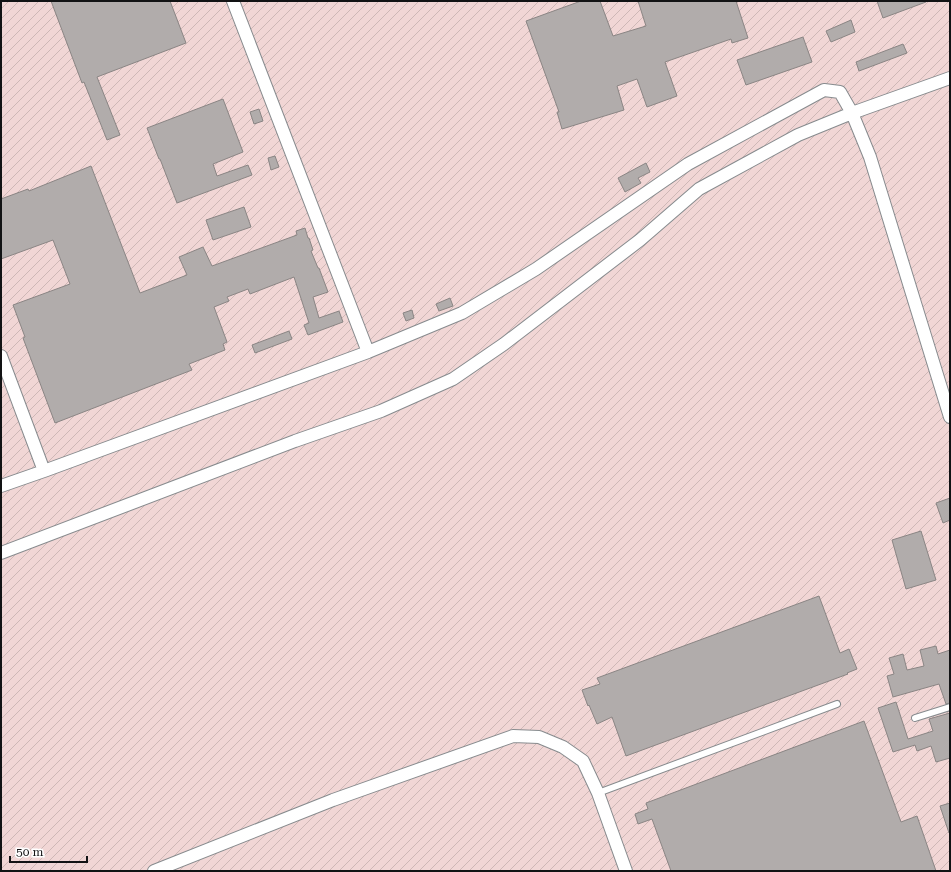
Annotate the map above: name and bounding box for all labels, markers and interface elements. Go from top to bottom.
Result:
scale bar [10,838,87,864]
text: 50 m [16,845,43,859]

